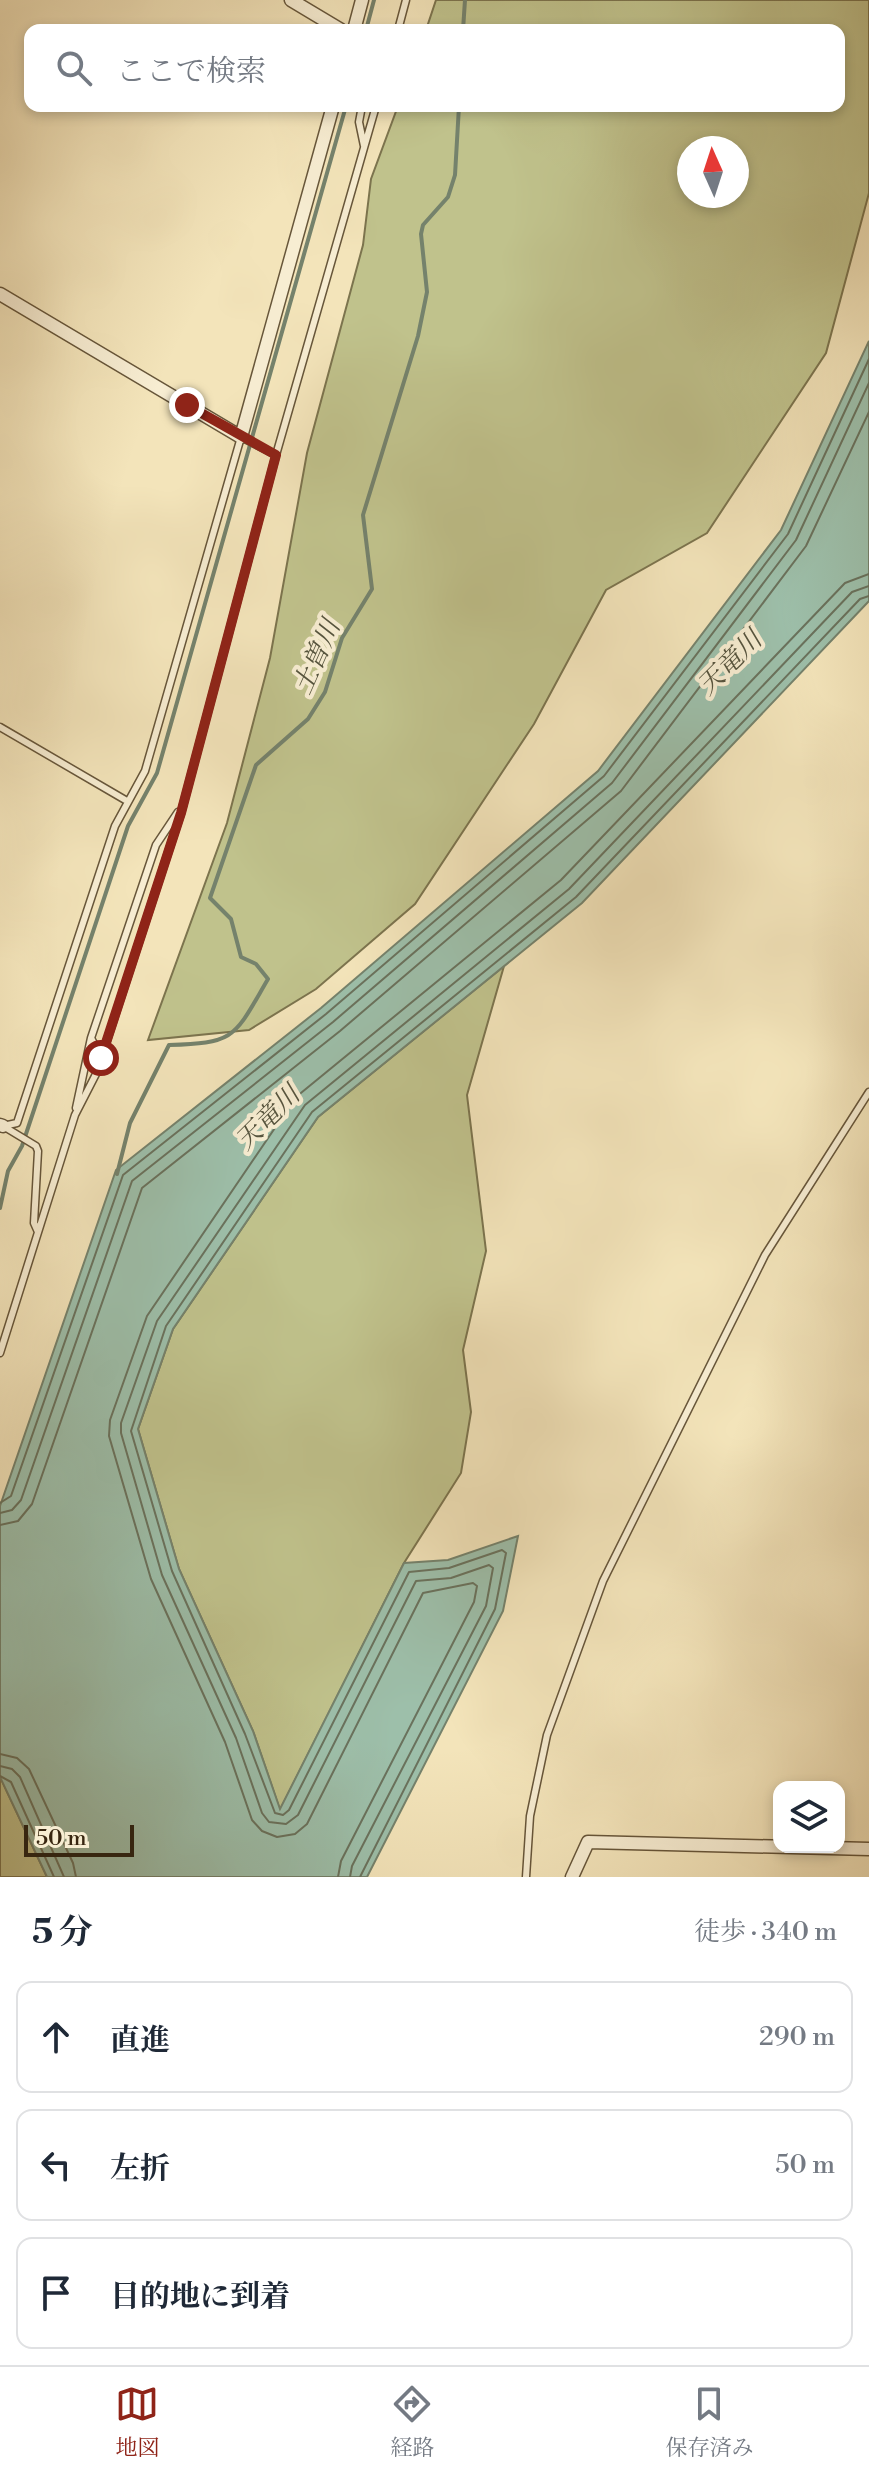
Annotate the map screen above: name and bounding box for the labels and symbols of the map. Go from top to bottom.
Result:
north arrow [677,136,749,208]
route end [169,387,205,423]
water label: 土曽川 [287,612,349,699]
water label: 天竜川 [691,622,771,702]
route start [83,1040,119,1076]
water label: 天竜川 [229,1077,309,1157]
scale bar [24,1821,134,1857]

